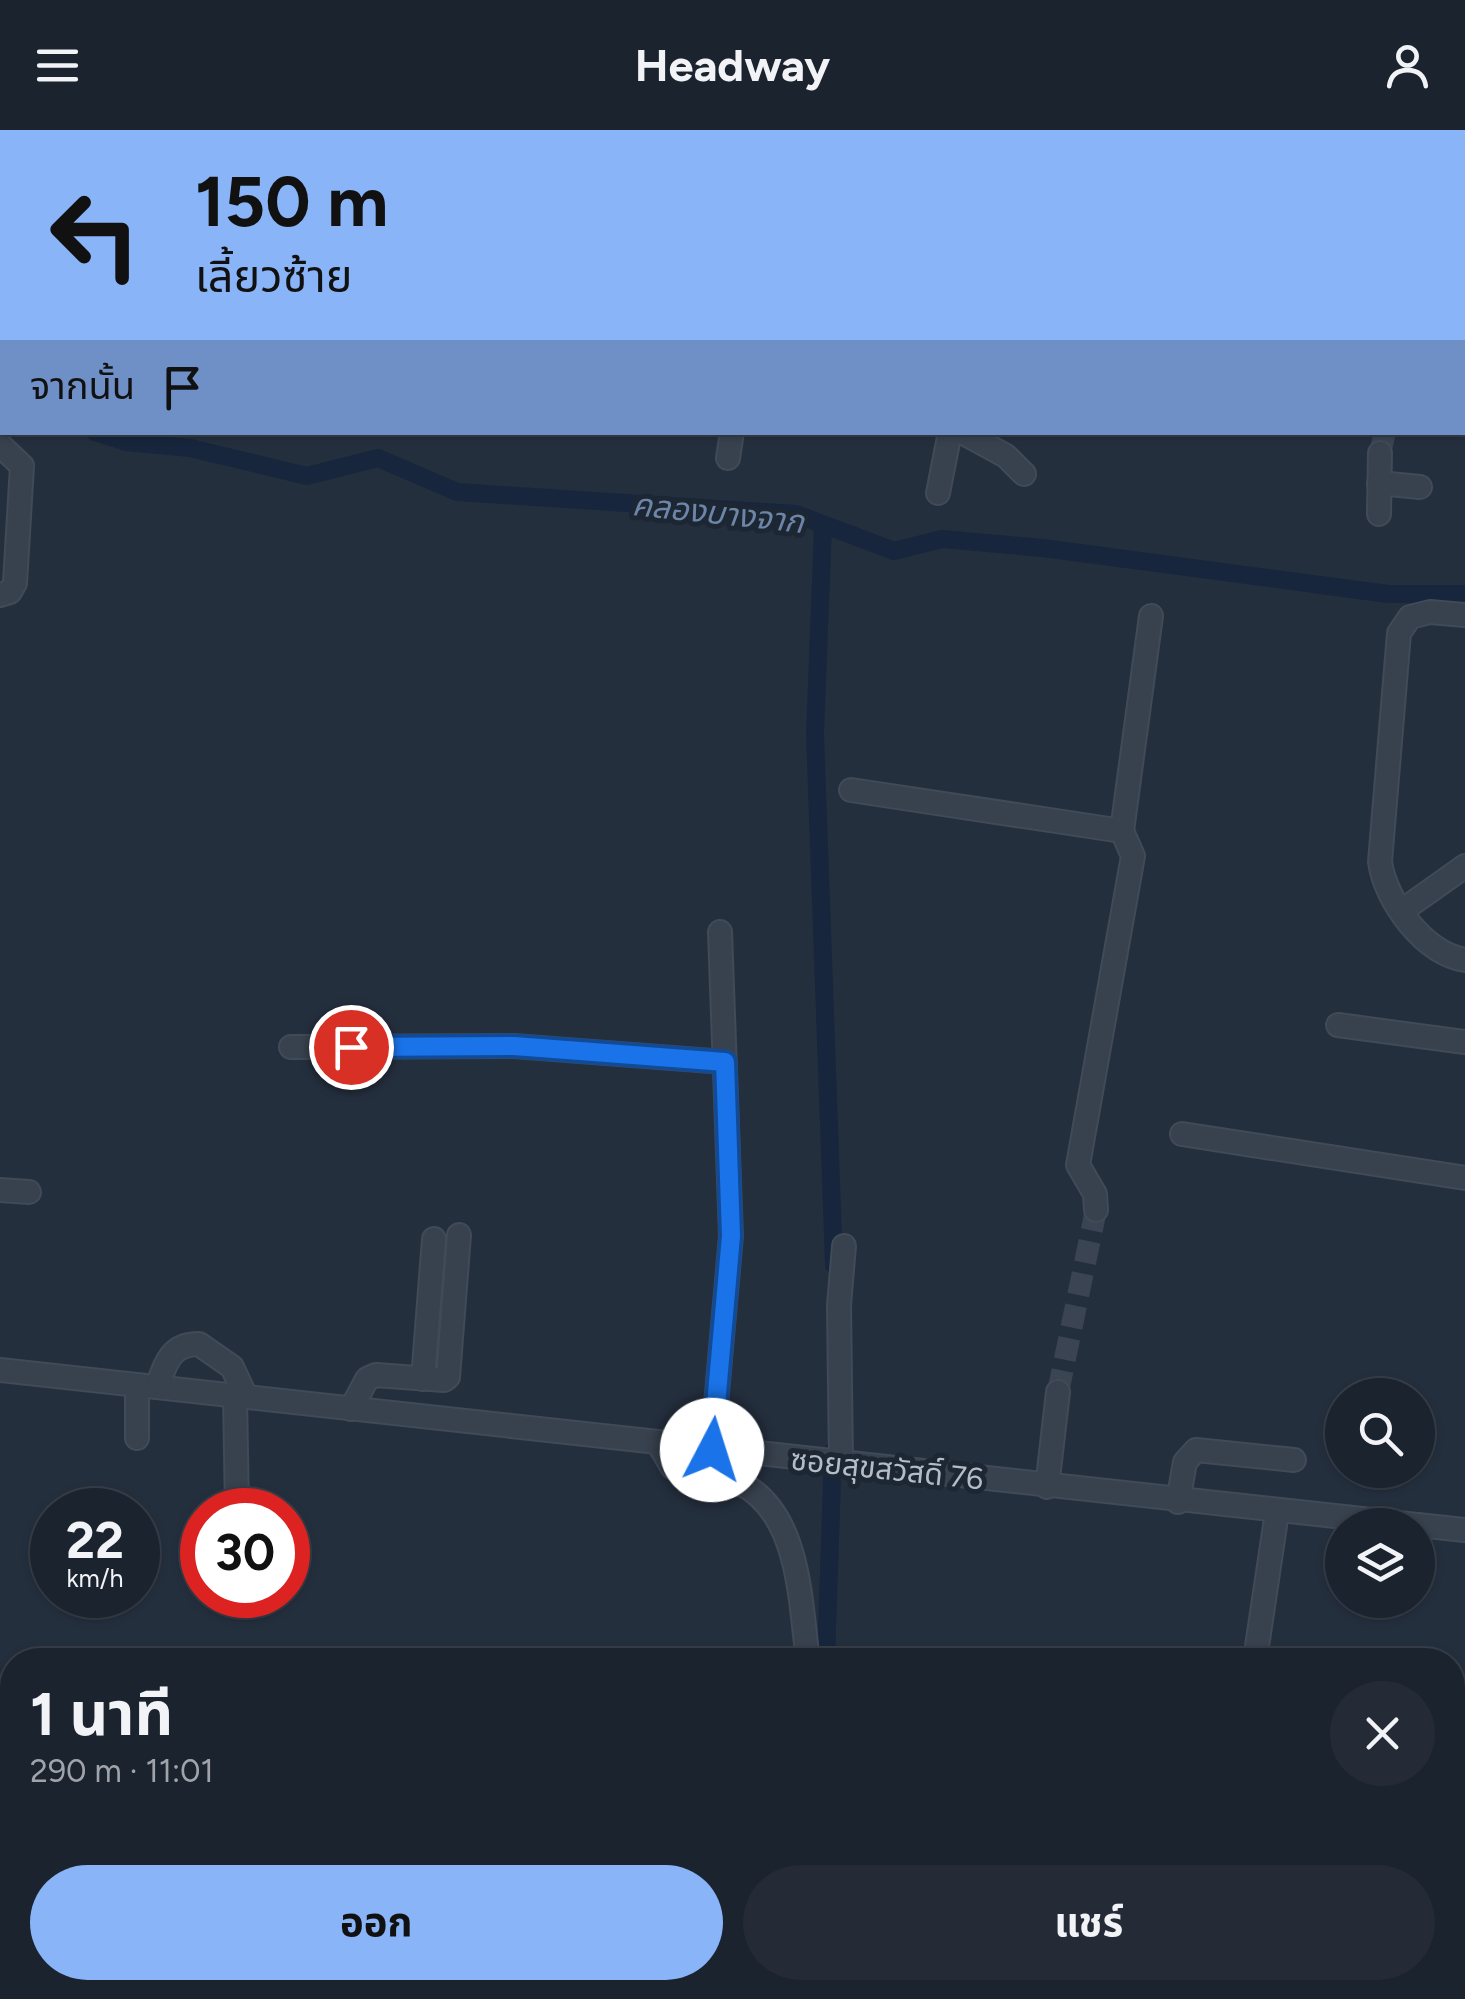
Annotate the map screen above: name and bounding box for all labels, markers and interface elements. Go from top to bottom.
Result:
icon: menu [30,38,85,93]
text: Headway [635,38,830,92]
icon: person [1380,38,1435,93]
text: 150 m [195,159,388,244]
icon: left [30,170,160,300]
text: เลี้ยวซ้าย [195,249,352,303]
icon: arrive [155,360,210,415]
text: จากนั้น [30,363,135,409]
water label: คลองบางจาก [630,485,807,541]
pin [309,1005,394,1090]
icon: arrive [324,1020,379,1075]
map controls [1325,1378,1435,1618]
button: search [1325,1378,1435,1488]
position arrow [660,1398,764,1502]
street label: ซอยสุขสวัสดิ์ 76 [789,1440,985,1498]
speed limit sign: 30 [180,1488,310,1618]
button: layers [1325,1508,1435,1618]
text: 22 [66,1510,124,1571]
text: km/h [66,1563,124,1593]
text: 1 นาที [30,1678,173,1750]
button: close [1330,1681,1435,1786]
text: 290 m · 11:01 [30,1752,214,1790]
button: ออก [30,1865,723,1980]
button: แชร์ [743,1865,1435,1980]

